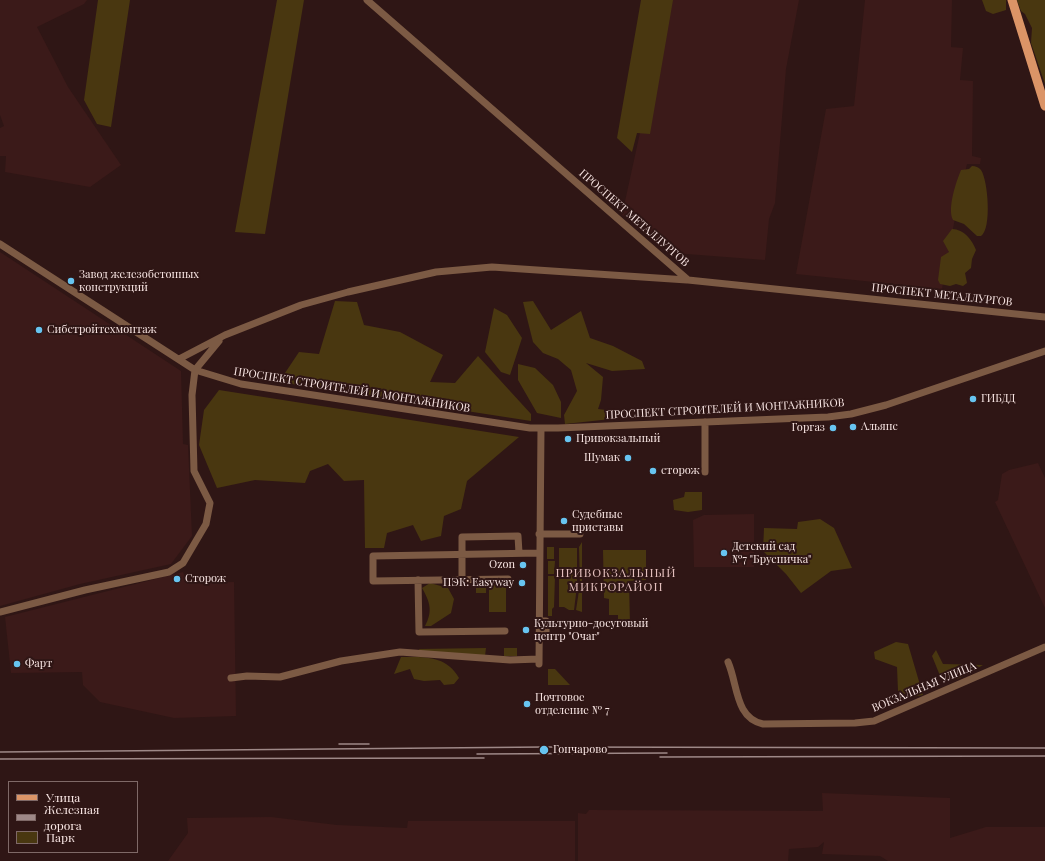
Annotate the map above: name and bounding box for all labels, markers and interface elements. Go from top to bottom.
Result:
street label: ПРОСПЕКТ МЕТАЛЛУРГОВ [576,167,692,269]
place label: Завод железобетонных конструкций [79,268,199,294]
marker: Завод железобетонных конструкций [66,276,76,286]
street label: ПРОСПЕКТ МЕТАЛЛУРГОВ [871,281,1013,309]
place label: Сибстройтехмонтаж [47,323,157,337]
marker: Сибстройтехмонтаж [34,325,44,335]
street label: ПРОСПЕКТ СТРОИТЕЛЕЙ И МОНТАЖНИКОВ [233,365,471,415]
place label: ГИБДД [981,392,1015,406]
marker: ГИБДД [968,394,978,404]
street label: ПРОСПЕКТ СТРОИТЕЛЕЙ И МОНТАЖНИКОВ [605,396,845,422]
place label: Альянс [861,420,898,434]
place label: Горгаз [792,421,825,435]
marker: Альянс [848,422,858,432]
marker: Горгаз [828,423,838,433]
place label: Привокзальный [576,432,660,446]
marker: Привокзальный [563,434,573,444]
place label: Шумак [584,451,620,465]
marker: Шумак [623,453,633,463]
place label: сторож [661,464,700,478]
marker: сторож [648,466,658,476]
place label: Судебные приставы [572,508,623,534]
marker: Судебные приставы [559,516,569,526]
place label: Детский сад №7 "Брусничка" [732,540,811,566]
marker: Детский сад №7 "Брусничка" [719,548,729,558]
place label: Ozon [489,558,515,572]
marker: Ozon [518,560,528,570]
district label: ПРИВОКЗАЛЬНЫЙ МИКРОРАЙОН [555,566,677,594]
place label: Сторож [185,572,226,586]
marker: Сторож [172,574,182,584]
place label: ПЭК: Easyway [443,576,514,590]
marker: ПЭК: Easyway [517,578,527,588]
place label: Культурно-досуговый центр "Очаг" [534,617,648,643]
marker: Культурно-досуговый центр "Очаг" [521,625,531,635]
place label: Фарт [25,657,52,671]
marker: Фарт [12,659,22,669]
street label: ВОКЗАЛЬНАЯ УЛИЦА [870,659,978,715]
place label: Почтовое отделение № 7 [535,691,609,717]
marker: Почтовое отделение № 7 [522,699,532,709]
place label: Гончарово [553,743,607,757]
marker: Гончарово [538,744,550,756]
legend [8,781,138,853]
text: Улица [46,789,80,805]
text: Железная дорога [44,801,99,833]
text: Парк [46,829,75,845]

